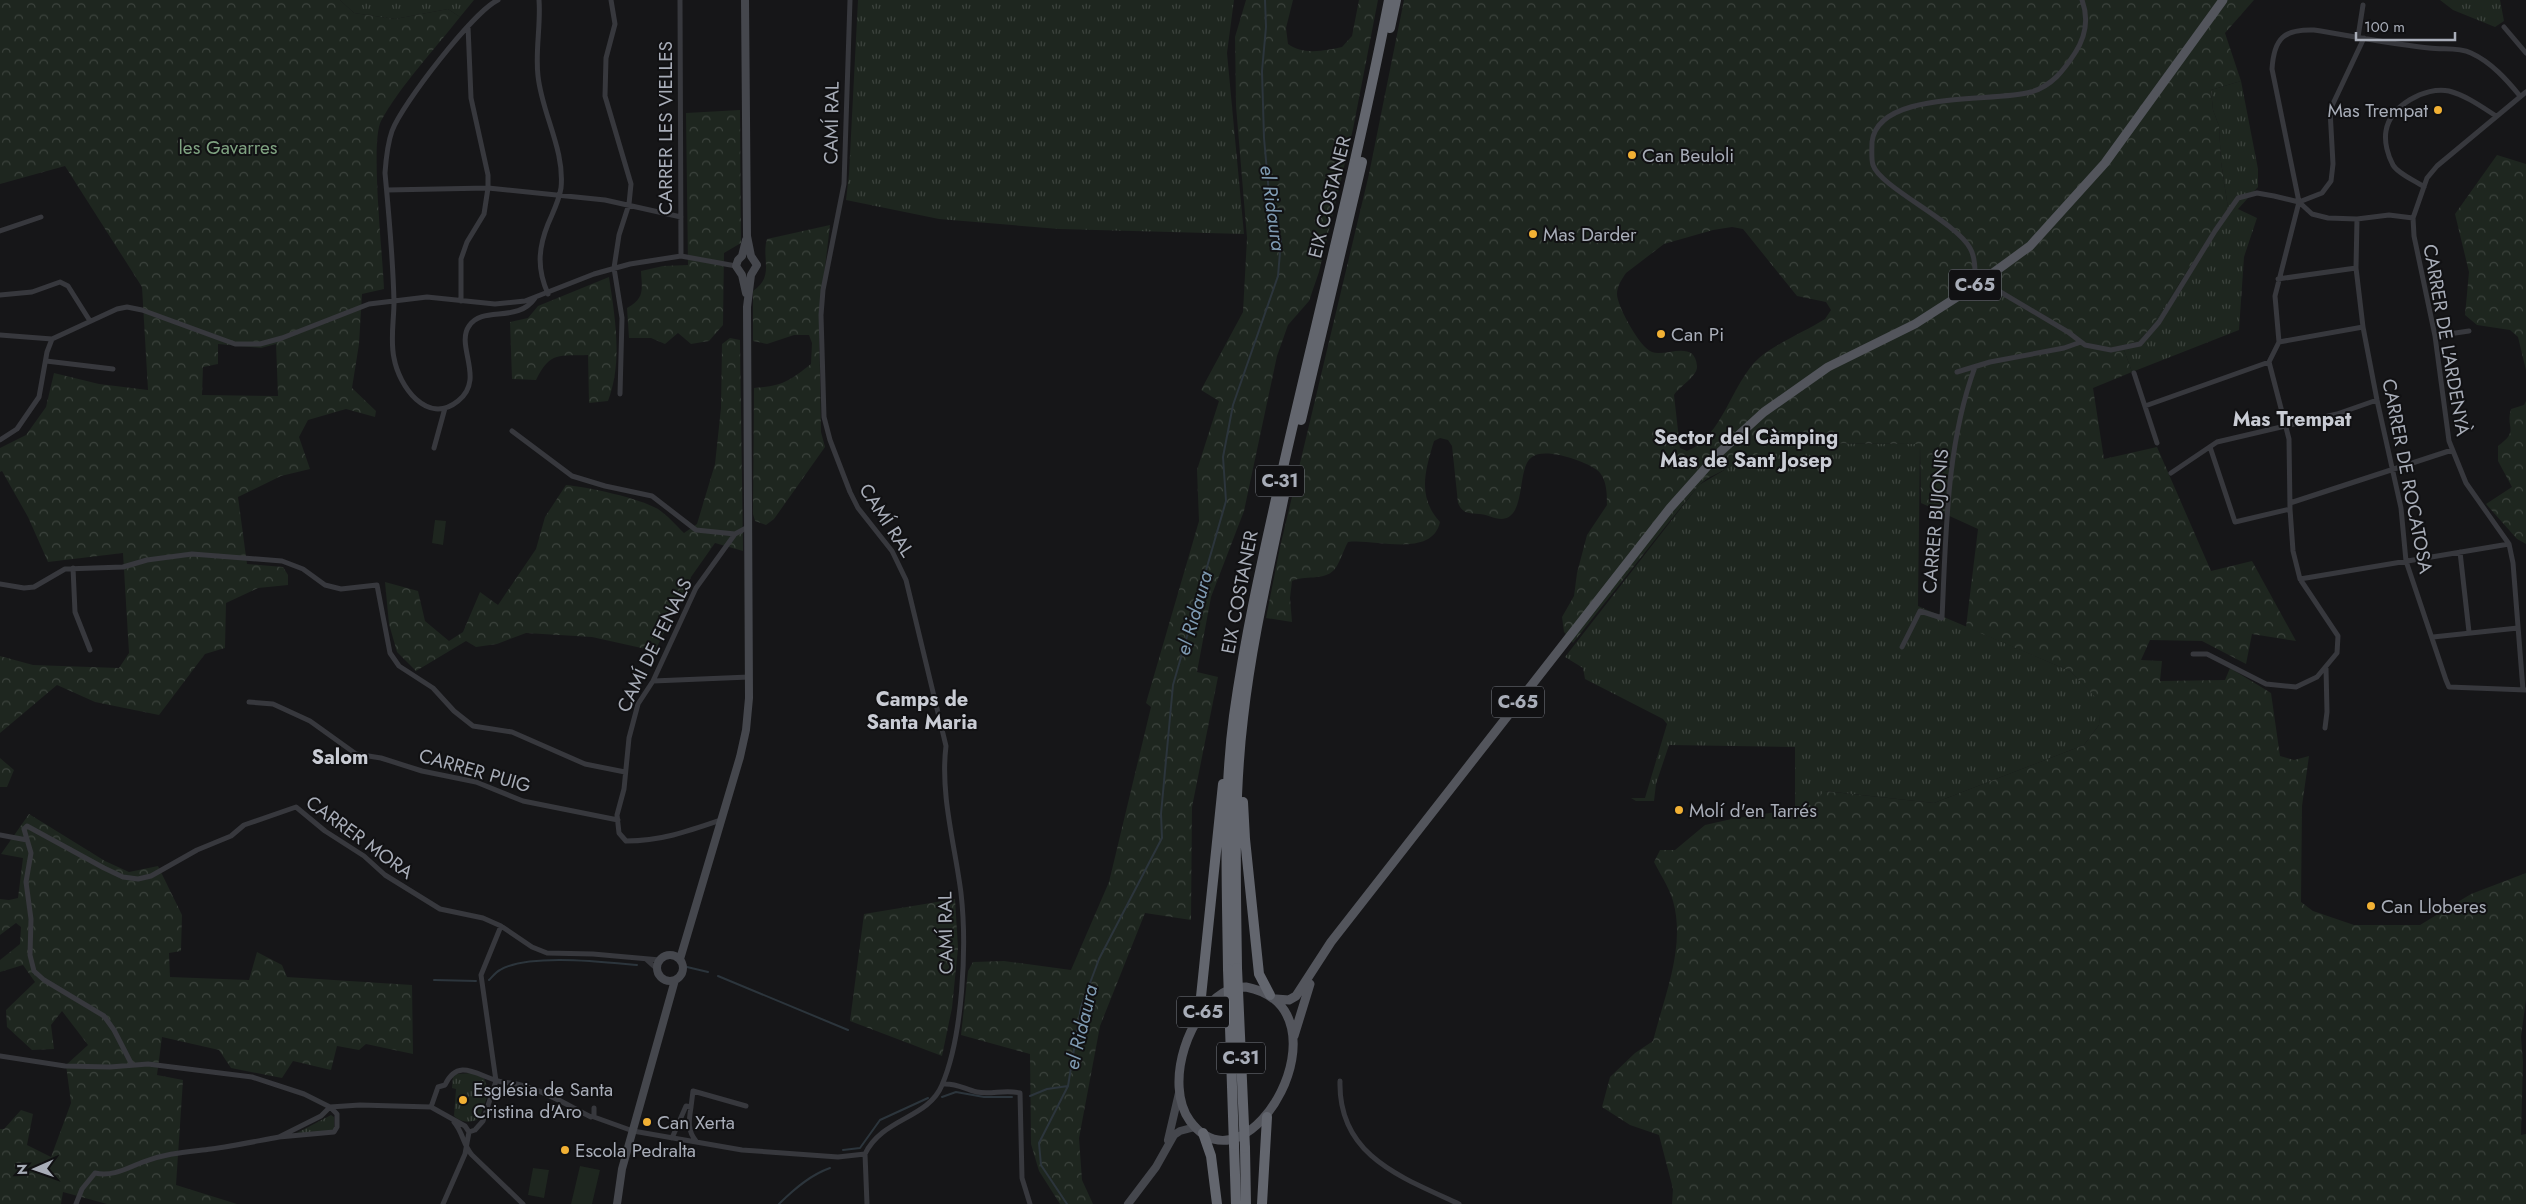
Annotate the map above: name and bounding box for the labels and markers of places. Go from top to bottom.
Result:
place label: Mas Trempat [2327,97,2428,124]
marker: Mas Trempat [2432,104,2444,116]
place label: Can Beuloli [1642,142,1734,169]
marker: Can Beuloli [1626,149,1638,161]
place label: Mas Darder [1543,221,1637,248]
marker: Mas Darder [1527,228,1539,240]
place label: Can Pi [1671,321,1724,348]
marker: Can Pi [1655,328,1667,340]
place label: Molí d'en Tarrés [1689,797,1817,824]
marker: Molí d'en Tarrés [1673,804,1685,816]
place label: Can Lloberes [2381,893,2487,920]
marker: Can Lloberes [2365,900,2377,912]
place label: Església de Santa Cristina d'Aro [473,1076,613,1125]
marker: Església de Santa Cristina d'Aro [457,1094,469,1106]
place label: Can Xerta [657,1109,735,1136]
marker: Can Xerta [641,1116,653,1128]
place label: Escola Pedralta [575,1137,696,1164]
marker: Escola Pedralta [559,1144,571,1156]

